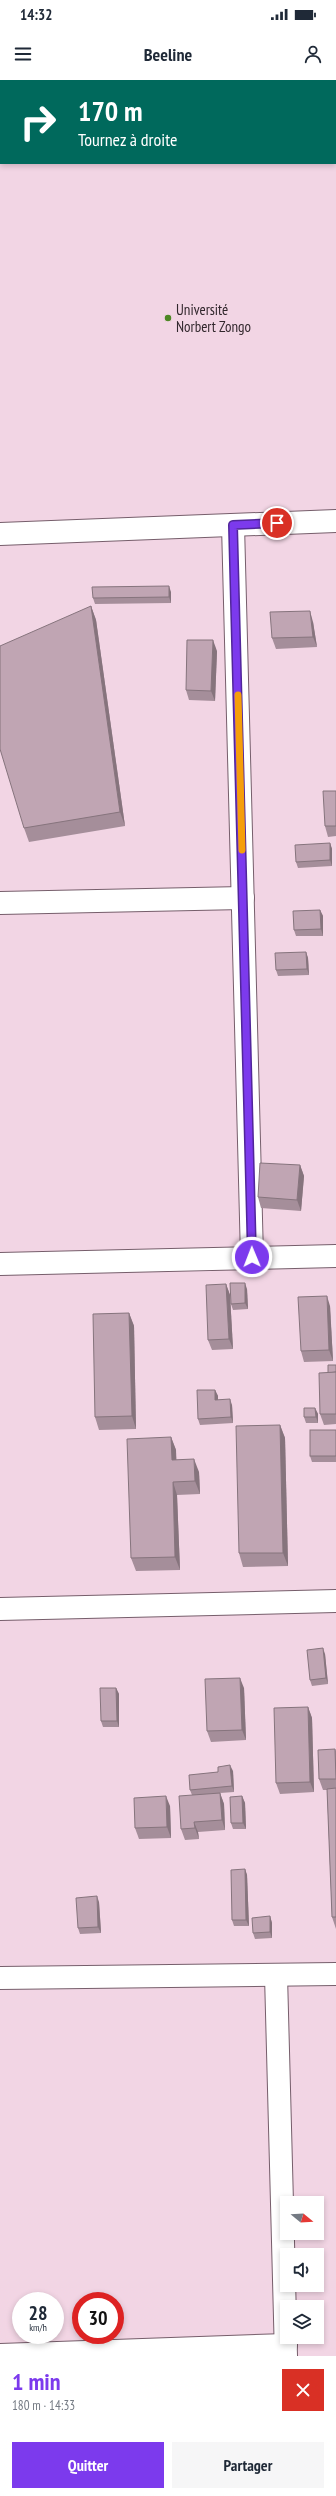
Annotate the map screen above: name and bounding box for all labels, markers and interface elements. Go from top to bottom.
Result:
text: 14:32 [20,5,52,24]
icon: menu [12,43,34,65]
text: Beeline [144,43,192,66]
icon: person [302,43,324,65]
text: 170 m [78,92,142,129]
icon: right [12,96,64,148]
text: Tournez à droite [78,128,177,151]
place label: Université Norbert Zongo [176,300,251,336]
marker: Université Norbert Zongo [163,313,173,323]
pin [260,506,294,540]
icon: arrive [266,512,288,534]
position arrow [231,1236,273,1278]
north arrow [280,2196,324,2240]
map controls [280,2196,324,2344]
button: sound [280,2248,324,2292]
speed limit sign: 30 [72,2292,124,2344]
text: 28 [28,2300,48,2326]
button: layers [280,2300,324,2344]
text: km/h [29,2321,47,2334]
text: 1 min [12,2366,60,2397]
button: close [282,2369,324,2411]
text: 180 m · 14:33 [12,2397,75,2414]
button: Quitter [12,2442,164,2488]
button: Partager [172,2442,324,2488]

